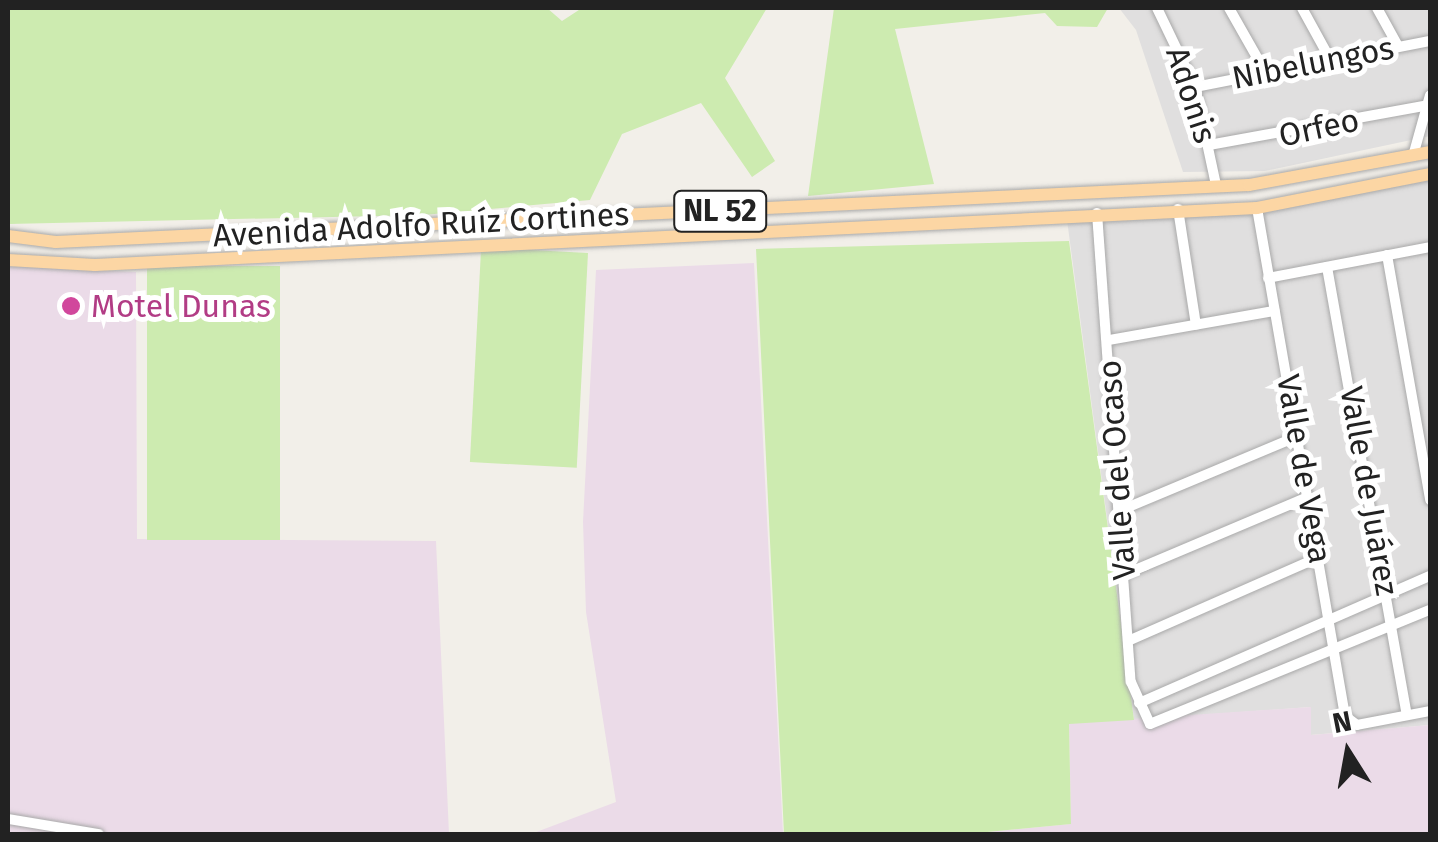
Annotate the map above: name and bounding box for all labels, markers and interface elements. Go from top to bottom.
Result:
street label: Nibelungos [1229,29,1397,97]
street label: Adonis [1157,42,1225,148]
street label: Orfeo [1275,101,1363,155]
road number: NL 52 [672,186,768,236]
street label: Avenida Adolfo Ruíz Cortines [212,195,630,255]
place label: Motel Dunas [91,287,271,325]
marker: Motel Dunas [60,295,82,317]
street label: Valle del Ocaso [1090,359,1144,581]
street label: Valle de Vega [1269,372,1339,566]
street label: Valle de Juárez [1332,383,1406,599]
north arrow [1298,702,1398,802]
text: N [1330,704,1354,740]

